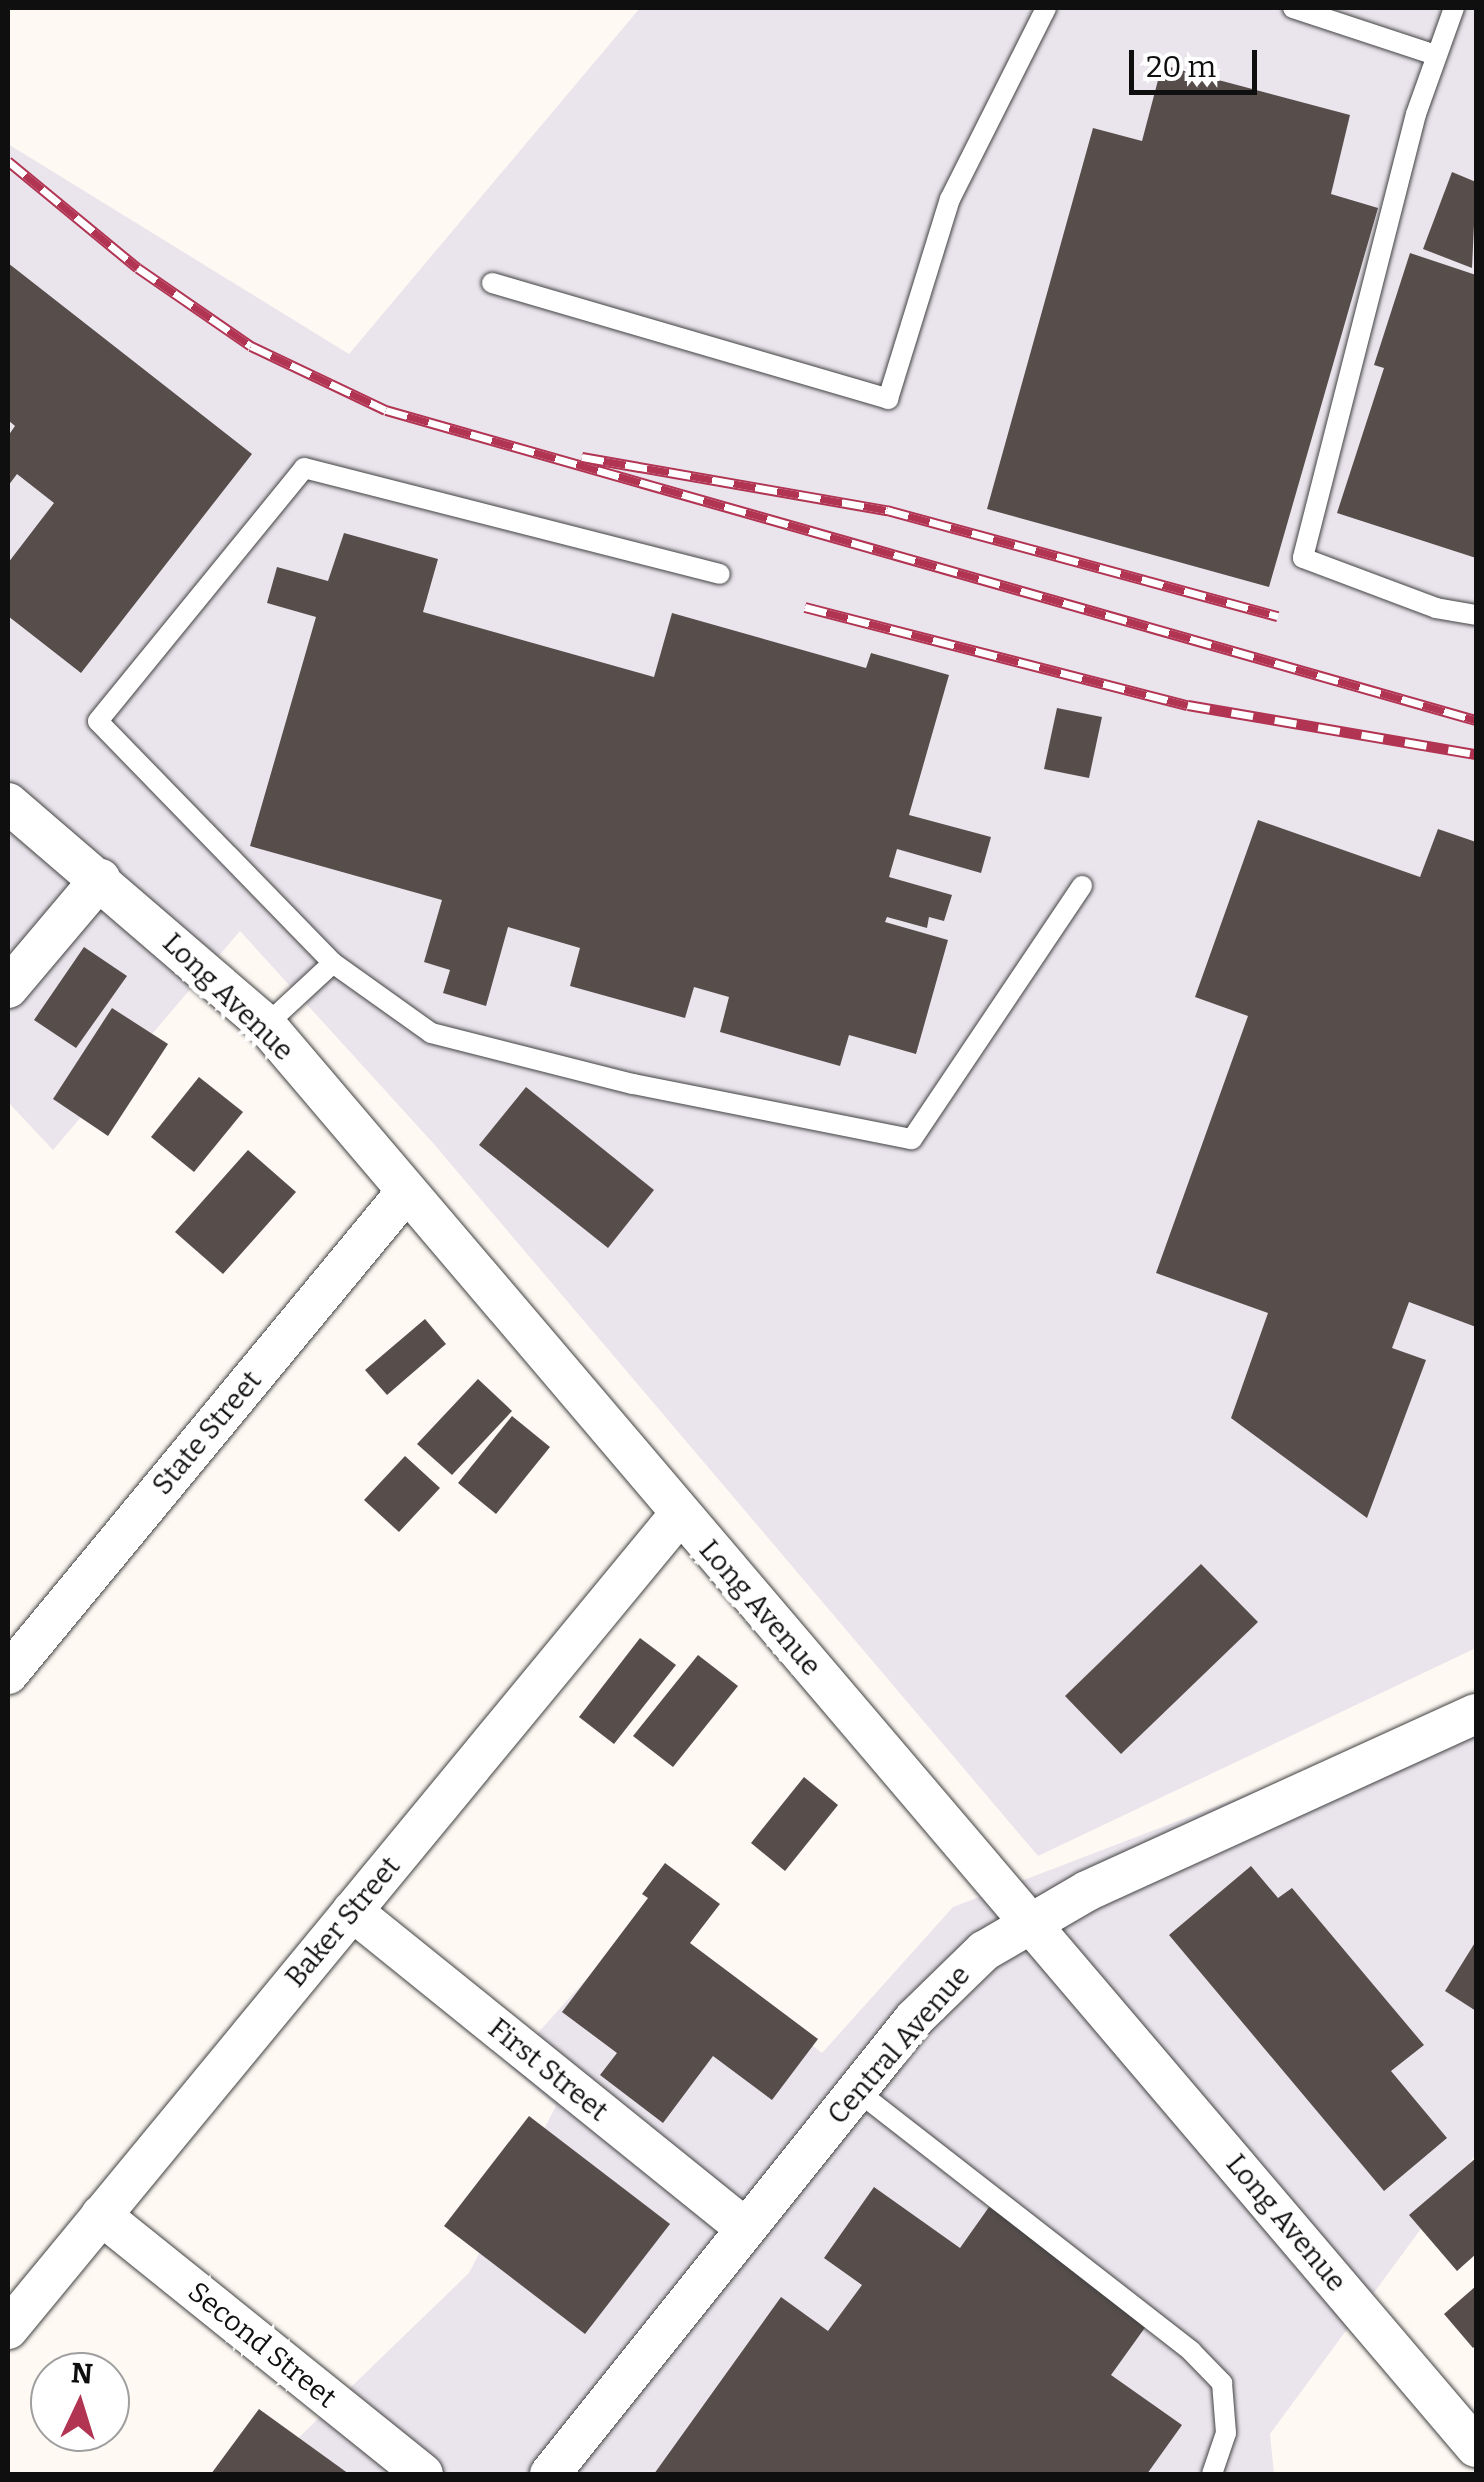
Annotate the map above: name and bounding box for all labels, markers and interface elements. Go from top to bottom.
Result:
scale bar [1134,30,1262,92]
text: 20 m [1146,49,1216,85]
street label: Long Avenue [156,926,300,1068]
street label: State Street [145,1364,269,1502]
street label: Long Avenue [692,1533,828,1683]
street label: Baker Street [279,1850,407,1994]
street label: Central Avenue [821,1959,977,2131]
street label: First Street [482,2012,614,2128]
street label: Long Avenue [1219,2148,1353,2298]
street label: Second Street [181,2275,343,2415]
north arrow [30,2352,130,2452]
text: N [70,2356,94,2391]

